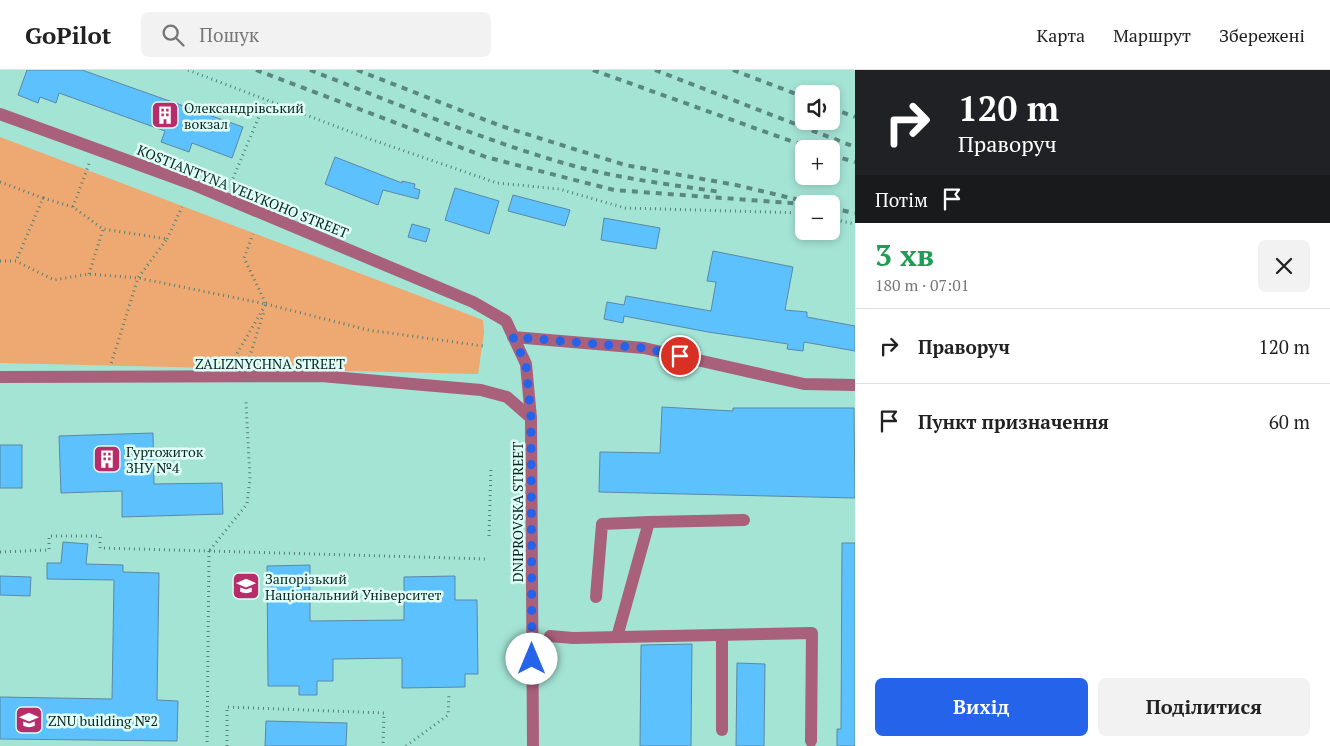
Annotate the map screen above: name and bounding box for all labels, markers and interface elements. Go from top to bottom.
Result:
search box [141,12,491,57]
text: GoPilot [25,19,111,51]
icon: search [159,21,187,49]
text: Пошук [199,22,259,47]
text: Карта [1037,23,1085,47]
text: Маршрут [1113,23,1191,47]
text: Збережені [1219,23,1305,47]
map controls [795,85,840,240]
button: sound [795,85,840,130]
text: 120 m [958,85,1059,131]
icon: right [875,90,940,155]
place label: Олександрівський вокзал [184,98,304,133]
building icon: Олександрівський вокзал [150,100,180,130]
text: Праворуч [958,129,1057,158]
street label: KOSTIANTYNA VELYKOHO STREET [135,140,352,242]
button: + [795,140,840,185]
icon: arrive [938,185,966,213]
text: Потім [875,187,928,212]
button: − [795,195,840,240]
text: 3 хв [875,235,934,275]
button: close [1258,240,1310,292]
text: 180 m · 07:01 [875,274,969,296]
icon: right [875,332,903,360]
text: Праворуч [918,334,1010,359]
text: 120 m [1259,334,1310,359]
pin [659,335,701,377]
icon: arrive [666,342,694,370]
street label: ZALIZNYCHNA STREET [195,354,345,373]
icon: arrive [875,407,903,435]
text: Пункт призначення [918,409,1109,434]
text: 60 m [1269,409,1310,434]
place label: Гуртожиток ЗНУ №4 [126,442,204,477]
street label: DNIPROVSKA STREET [508,442,527,582]
building icon: Гуртожиток ЗНУ №4 [92,444,122,474]
place label: Запорізький Національний Університет [265,569,441,604]
school or university icon: Запорізький Національний Університет [231,571,261,601]
position arrow [505,632,557,684]
button: Вихід [875,678,1088,736]
button: Поділитися [1098,678,1310,736]
school or university icon: ZNU building №2 [14,705,44,735]
place label: ZNU building №2 [48,711,158,730]

